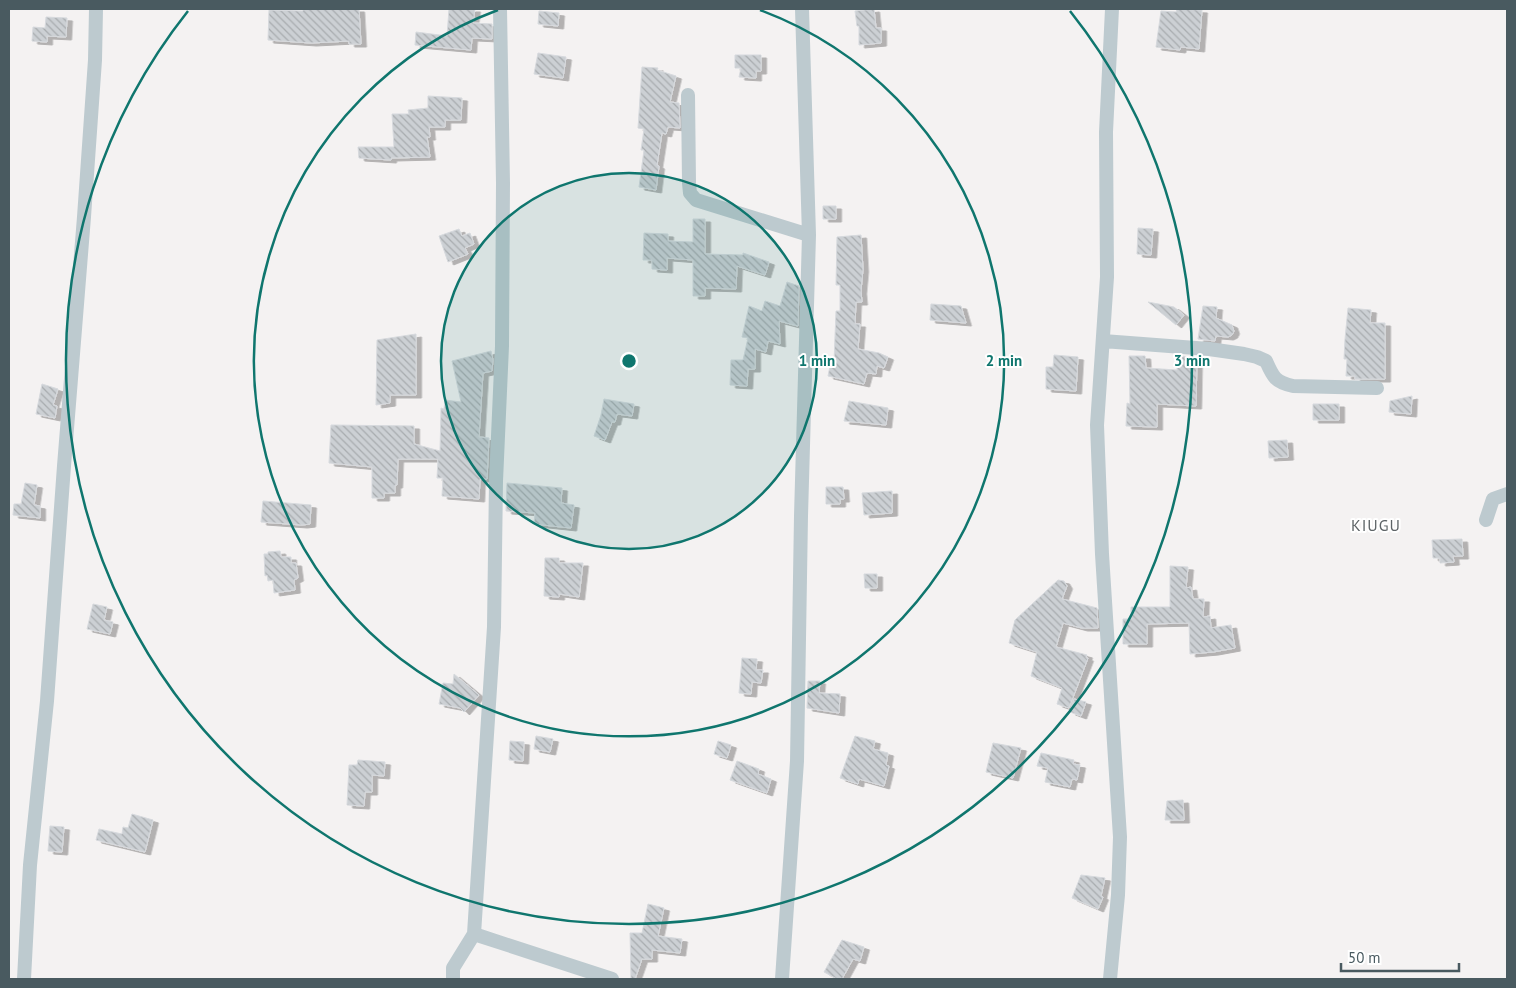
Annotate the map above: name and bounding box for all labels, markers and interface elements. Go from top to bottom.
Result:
text: 1 min [799,351,835,370]
text: 2 min [986,351,1022,370]
text: 3 min [1174,351,1210,370]
centre of rings [620,352,638,370]
district label: KIUGU [1351,515,1401,535]
scale bar [1341,940,1458,972]
text: 50 m [1348,948,1381,967]

